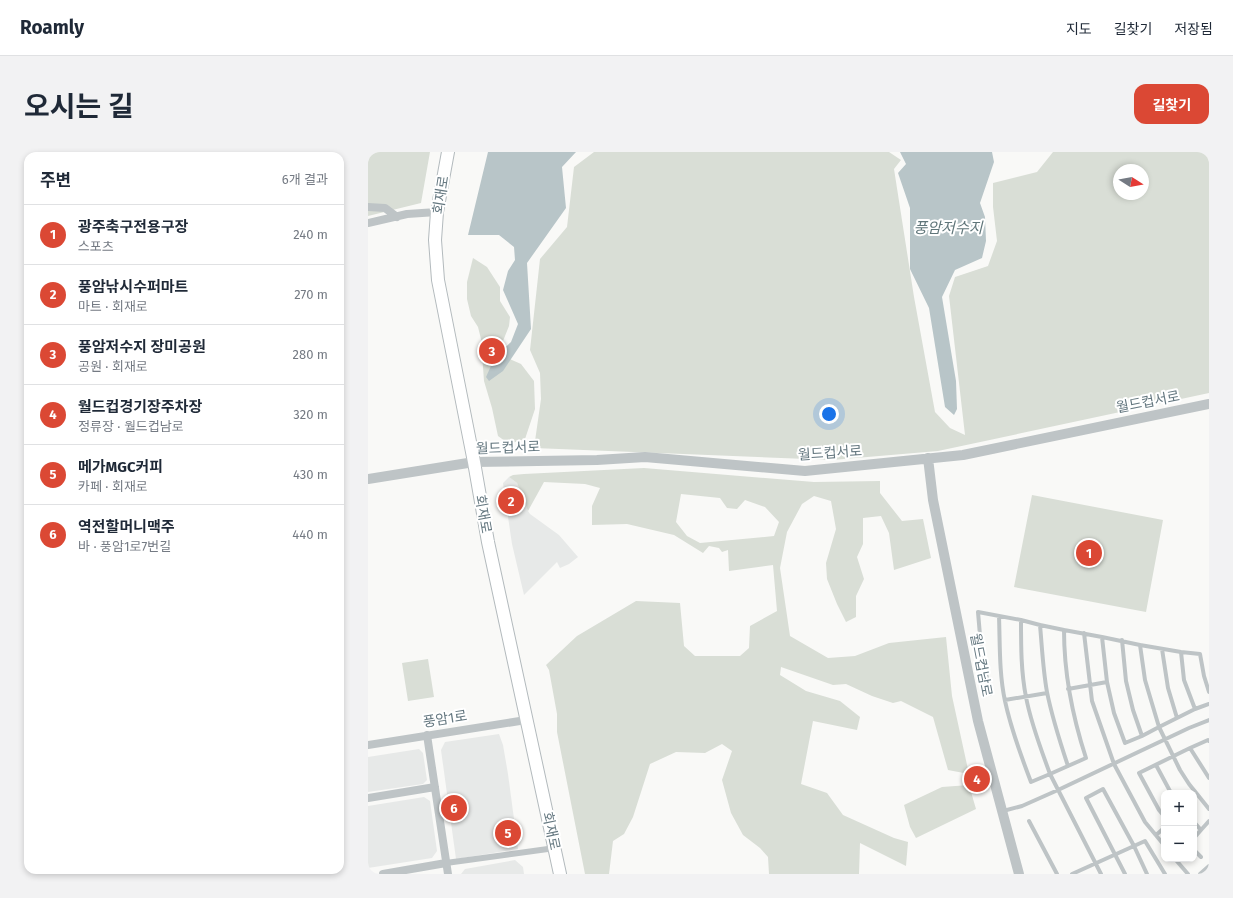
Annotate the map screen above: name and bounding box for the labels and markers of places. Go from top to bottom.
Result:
pin: 3 [479,336,505,366]
pin: 2 [498,486,524,516]
pin: 1 [1076,538,1102,568]
pin: 4 [964,764,990,794]
pin: 6 [441,793,467,823]
pin: 5 [495,818,521,848]

